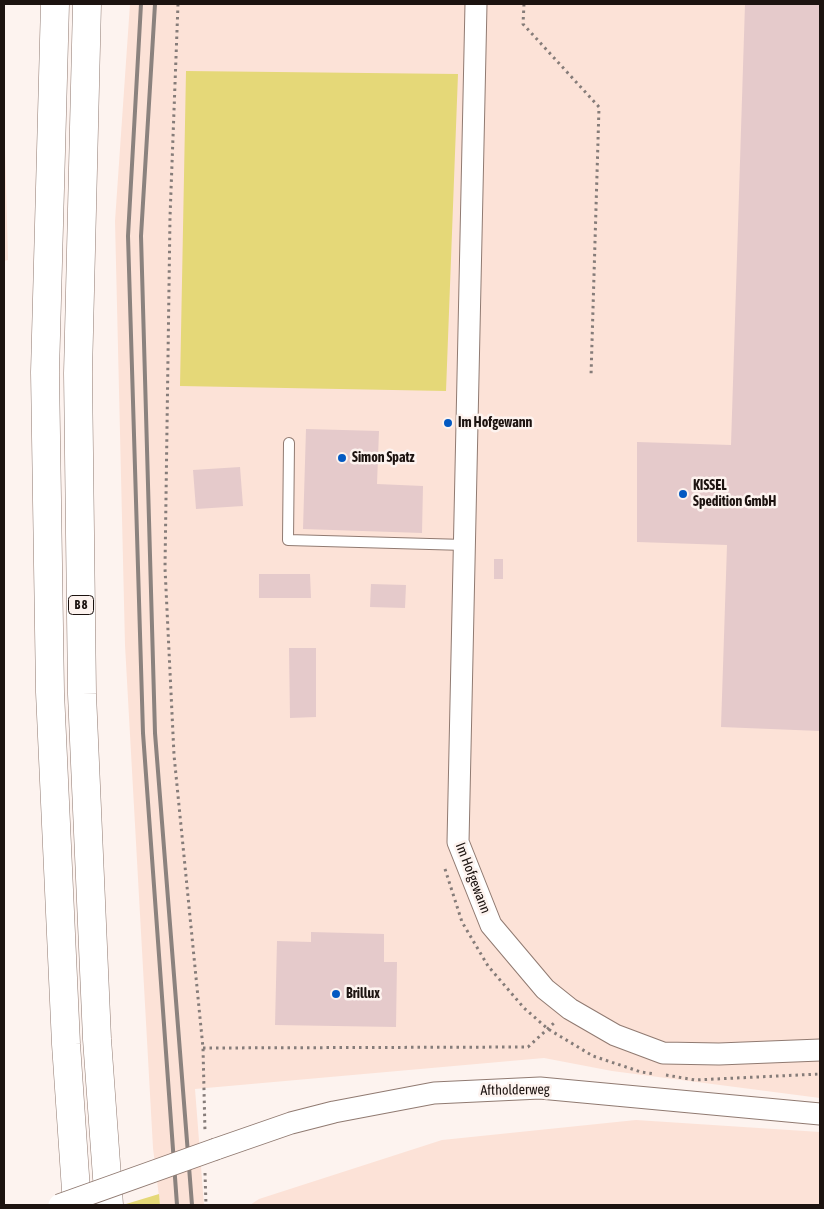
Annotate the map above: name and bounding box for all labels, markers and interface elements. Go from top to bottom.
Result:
place label: Im Hofgewann [458,415,532,431]
marker: Im Hofgewann [442,417,454,429]
place label: Simon Spatz [352,450,415,466]
marker: Simon Spatz [336,452,348,464]
place label: KISSEL Spedition GmbH [693,478,776,511]
marker: KISSEL Spedition GmbH [677,488,689,500]
road number: B 8 [68,596,94,614]
street label: Im Hofgewann [452,840,494,916]
place label: Brillux [346,986,380,1002]
marker: Brillux [330,988,342,1000]
street label: Aftholderweg [480,1081,550,1099]

